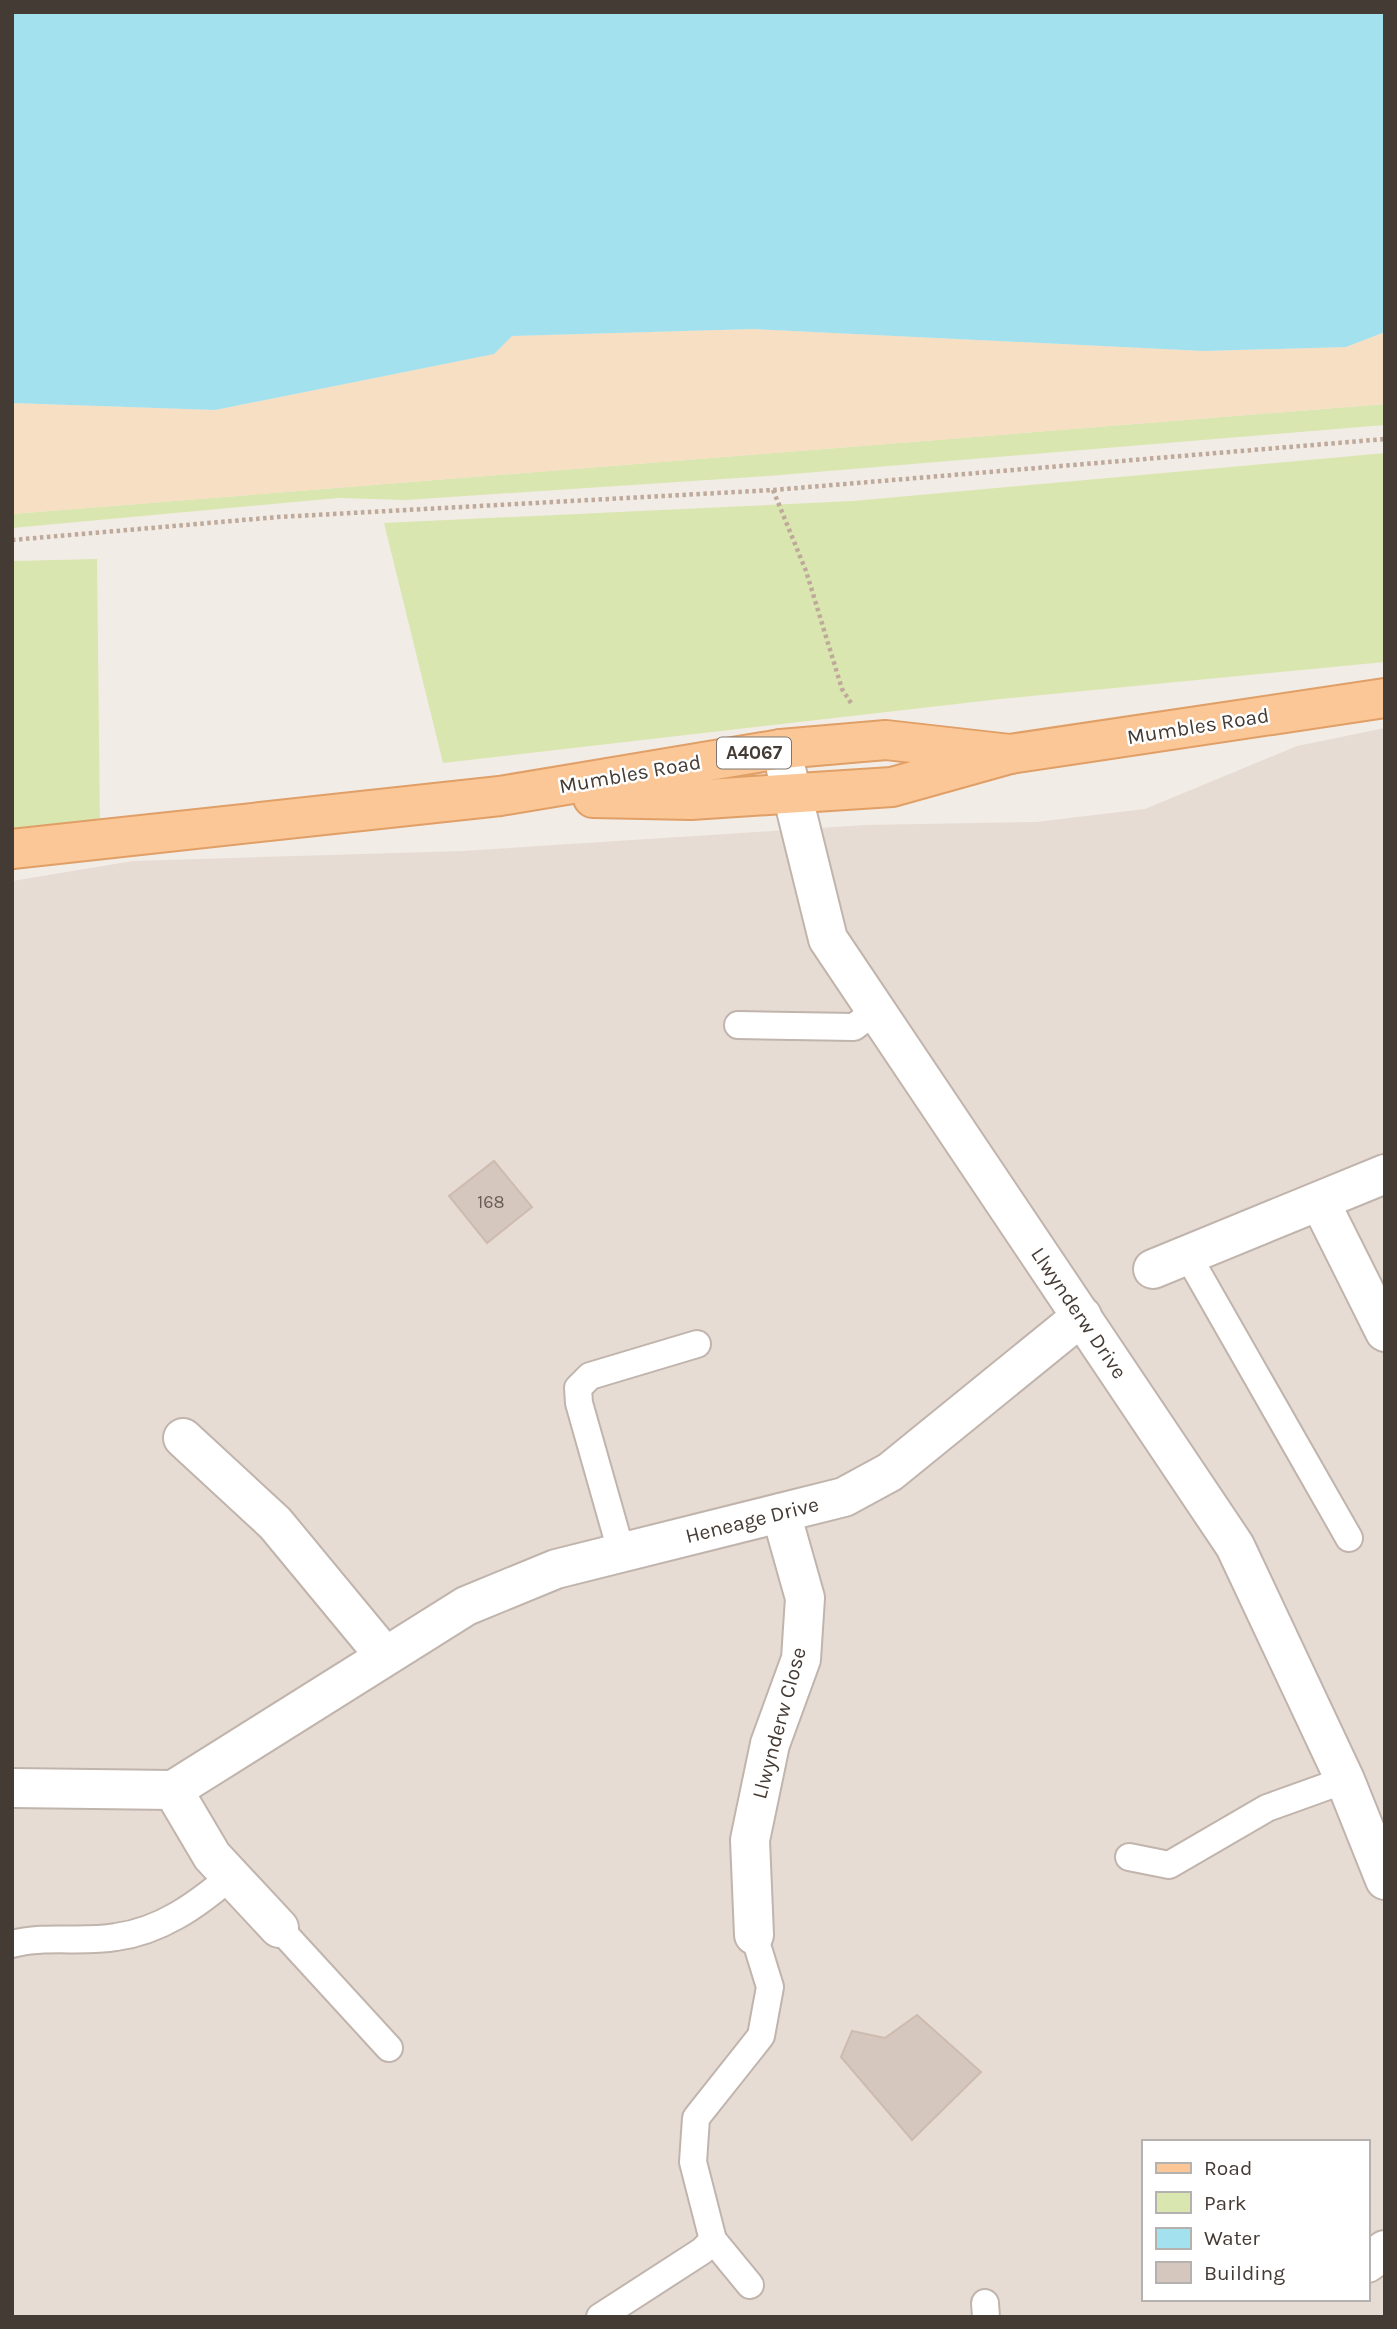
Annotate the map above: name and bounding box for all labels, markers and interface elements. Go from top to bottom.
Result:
street label: Mumbles Road [1125,703,1271,749]
road number: A4067 [717,738,791,768]
street label: Mumbles Road [557,750,703,798]
house number: 168 [477,1191,505,1213]
street label: Llwynderw Drive [1026,1243,1132,1383]
street label: Heneage Drive [683,1492,821,1548]
street label: Llwynderw Close [747,1644,811,1802]
legend [1142,2140,1369,2301]
text: Road [1204,2156,1252,2180]
text: Park [1204,2191,1247,2215]
text: Water [1204,2226,1260,2250]
text: Building [1204,2261,1285,2285]

